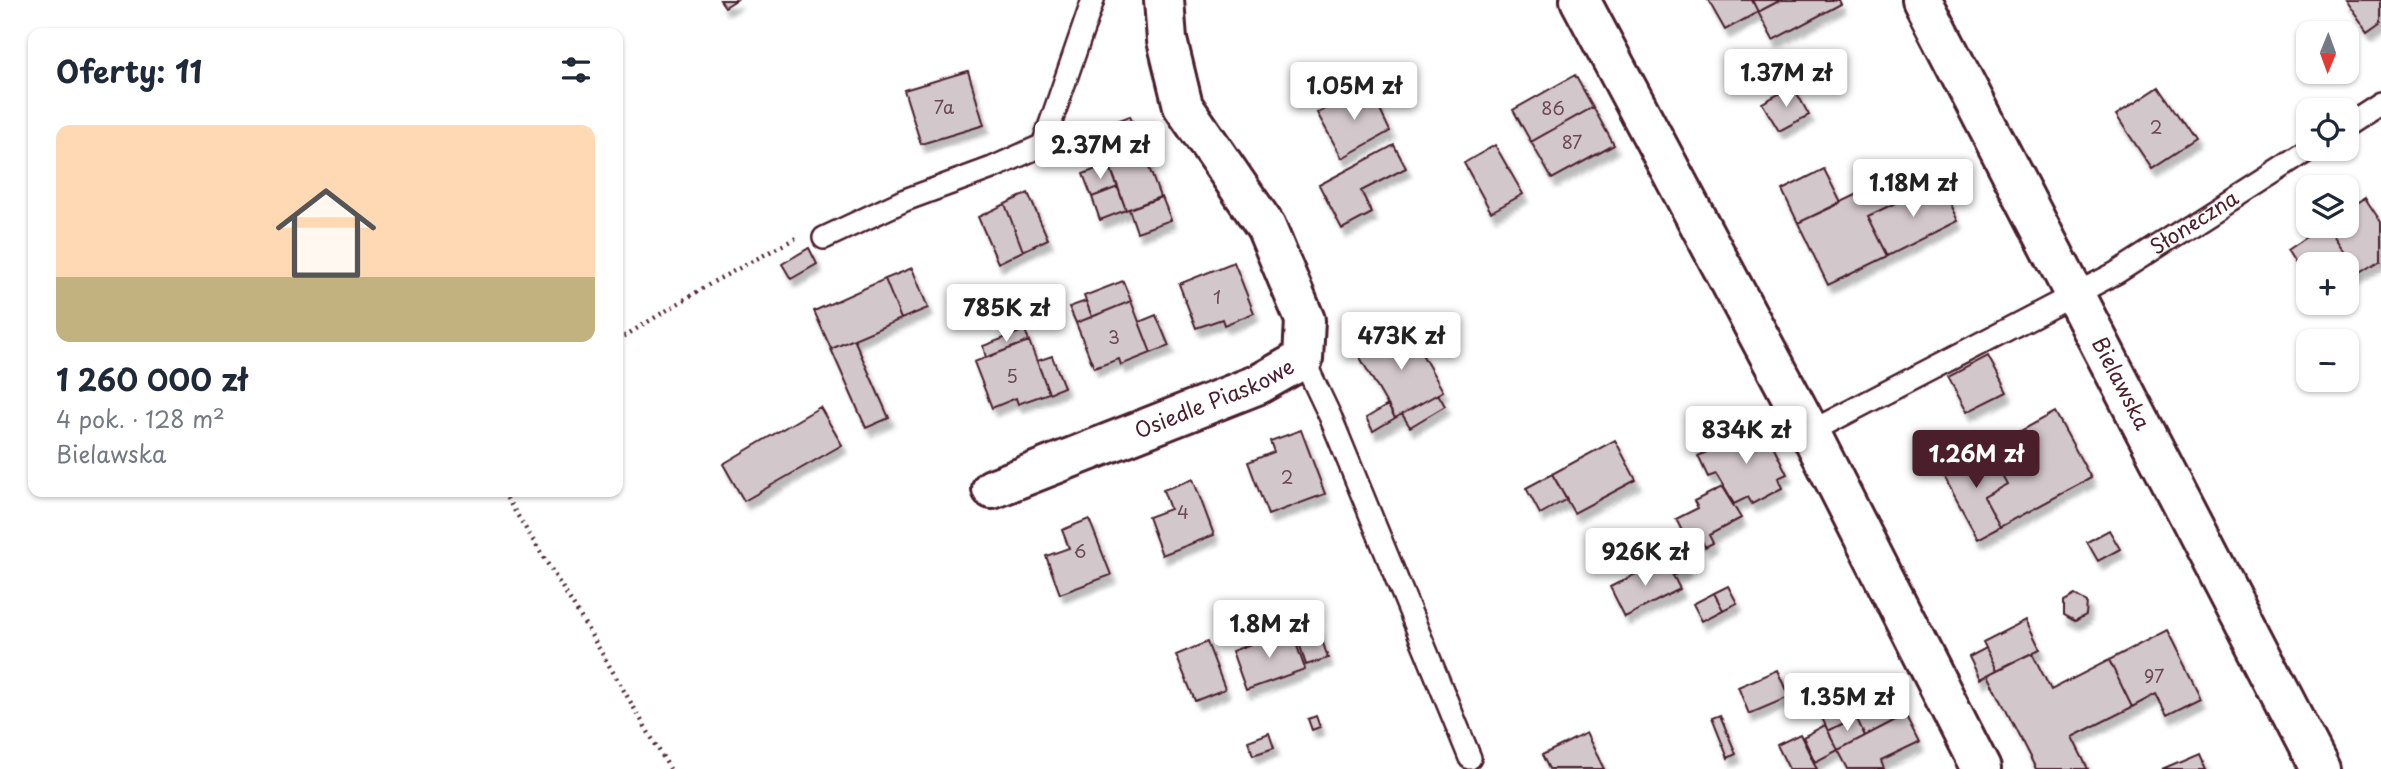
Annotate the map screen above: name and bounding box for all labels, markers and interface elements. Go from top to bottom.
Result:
north arrow [2296,21,2359,84]
map controls [2296,21,2359,392]
text: Oferty: 11 [56,48,202,93]
pin: 1.37M zł [1714,50,1858,109]
icon: filters [557,51,595,89]
text: 1.37M zł [1740,54,1832,89]
pin: 1.05M zł [1282,62,1426,122]
text: 1.05M zł [1306,67,1402,102]
house number: 7a [934,93,955,120]
house number: 86 [1541,94,1565,121]
button: locate [2296,98,2359,161]
house number: 2 [2150,113,2162,140]
pin: 2.37M zł [1028,122,1172,181]
text: 2.37M zł [1051,126,1149,161]
house number: 87 [1562,128,1582,155]
pin: 1.18M zł [1841,160,1985,219]
text: 1.18M zł [1869,164,1957,199]
icon: home [263,170,389,296]
button: layers [2296,175,2359,238]
street label: Słoneczna [2143,181,2244,261]
button: + [2296,252,2359,315]
house number: 1 [1213,283,1221,310]
pin: 785K zł [941,284,1071,344]
text: 785K zł [963,289,1049,324]
pin: 473K zł [1336,312,1466,372]
text: 473K zł [1358,317,1444,352]
house number: 3 [1108,323,1120,350]
button: − [2296,329,2359,392]
street label: Bielawska [2085,331,2160,435]
street label: Osiedle Piaskowe [1129,349,1299,445]
text: 1 260 000 zł [56,356,247,401]
house number: 5 [1006,362,1018,389]
text: 4 pok. · 128 m² [56,401,225,436]
pin: 834K zł [1681,406,1811,466]
text: 834K zł [1702,411,1790,446]
pin: 1.26M zł [1904,430,2048,490]
text: 1.26M zł [1928,435,2024,470]
text: Bielawska [56,436,166,471]
house number: 2 [1281,463,1293,490]
house number: 4 [1177,498,1189,525]
pin: 926K zł [1580,528,1710,588]
text: 926K zł [1601,533,1689,568]
house number: 6 [1074,537,1086,564]
pin: 1.8M zł [1204,600,1334,660]
text: 1.8M zł [1229,605,1309,640]
house number: 97 [2144,662,2164,689]
pin: 1.35M zł [1775,674,1919,733]
text: 1.35M zł [1800,678,1894,713]

